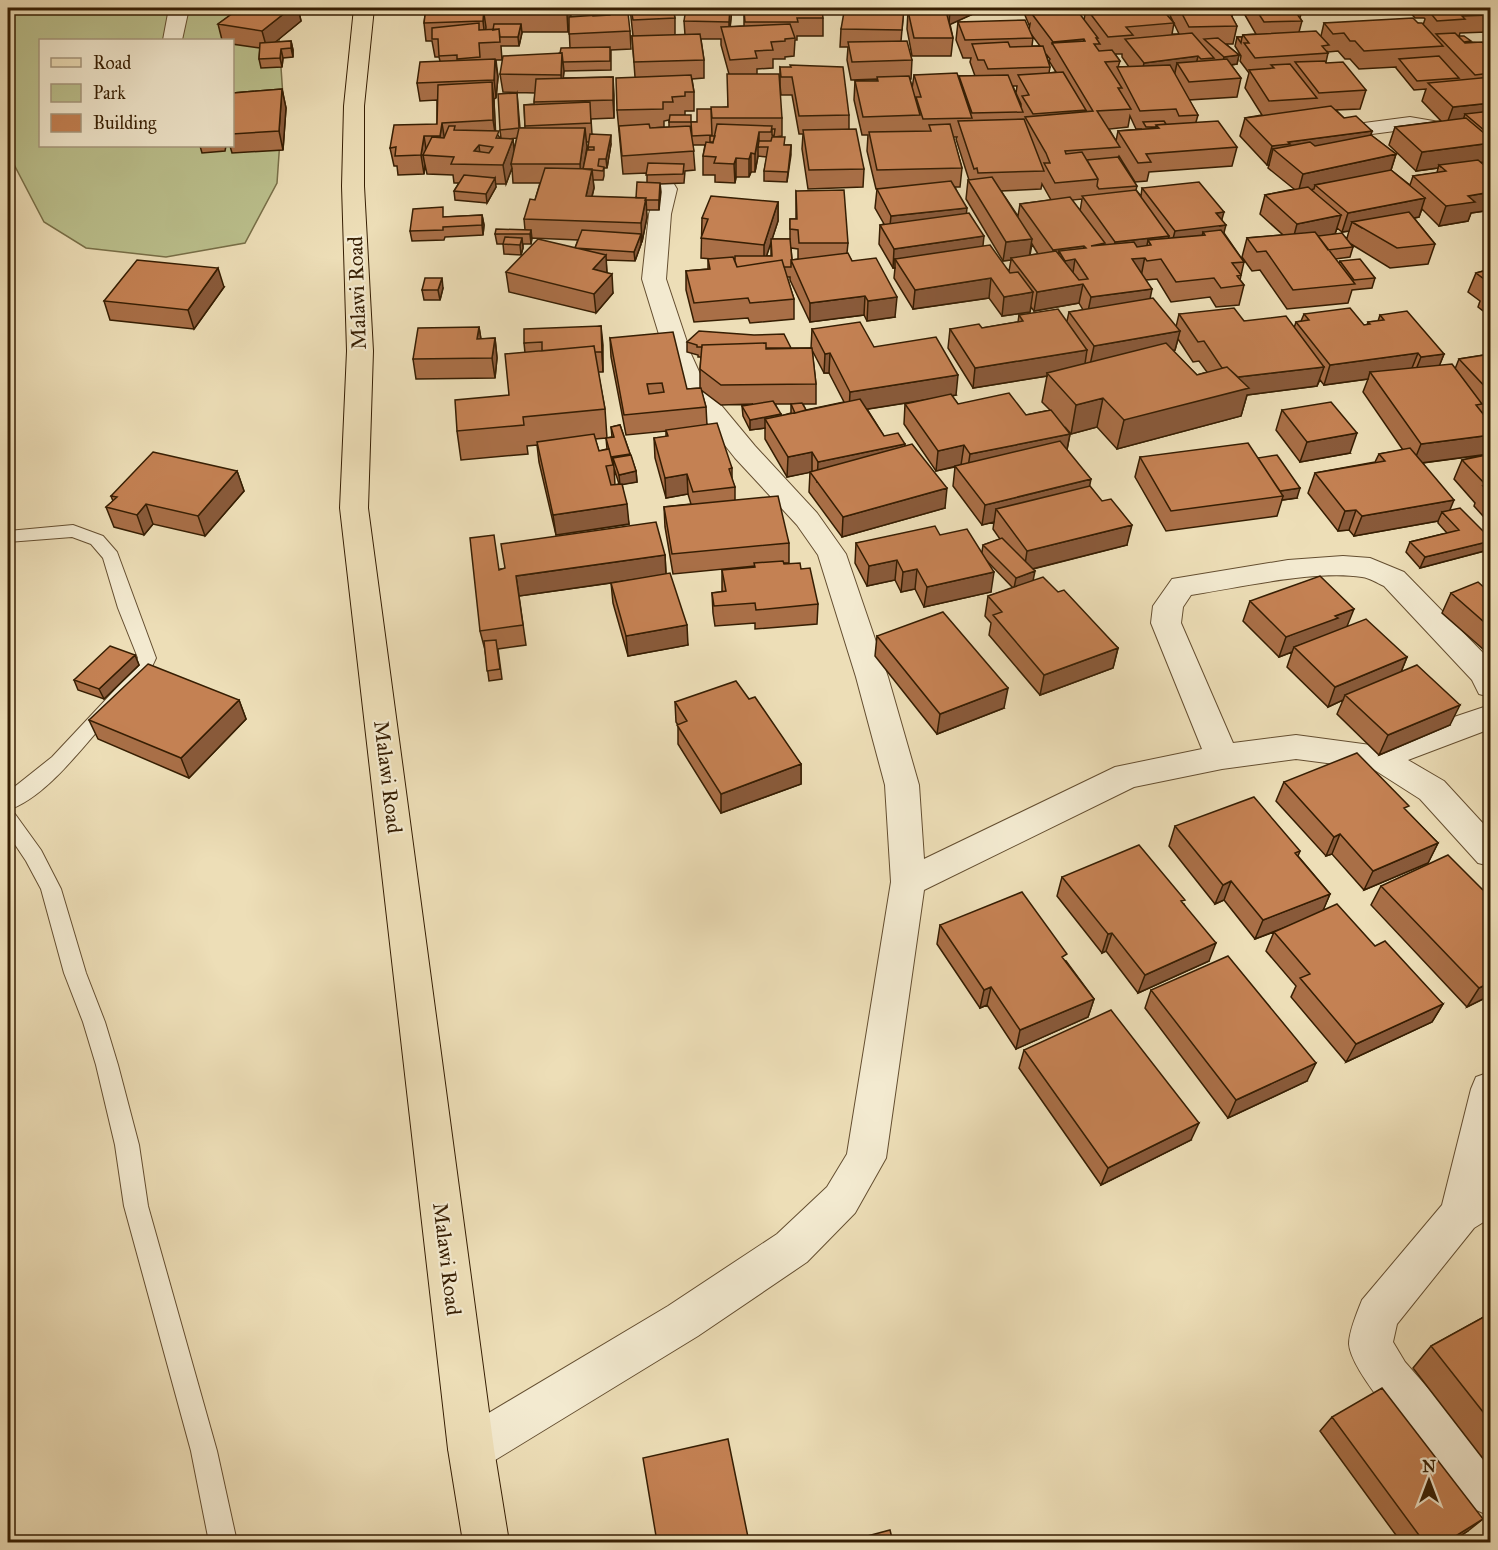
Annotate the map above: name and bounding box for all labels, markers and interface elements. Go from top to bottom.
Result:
legend [39,39,234,147]
text: Road [93,52,131,74]
text: Park [93,82,126,104]
text: Building [93,112,157,135]
street label: Malawi Road [342,235,372,350]
street label: Malawi Road [368,719,408,835]
street label: Malawi Road [427,1201,467,1317]
north arrow [1399,1451,1459,1511]
text: N [1422,1457,1436,1476]

